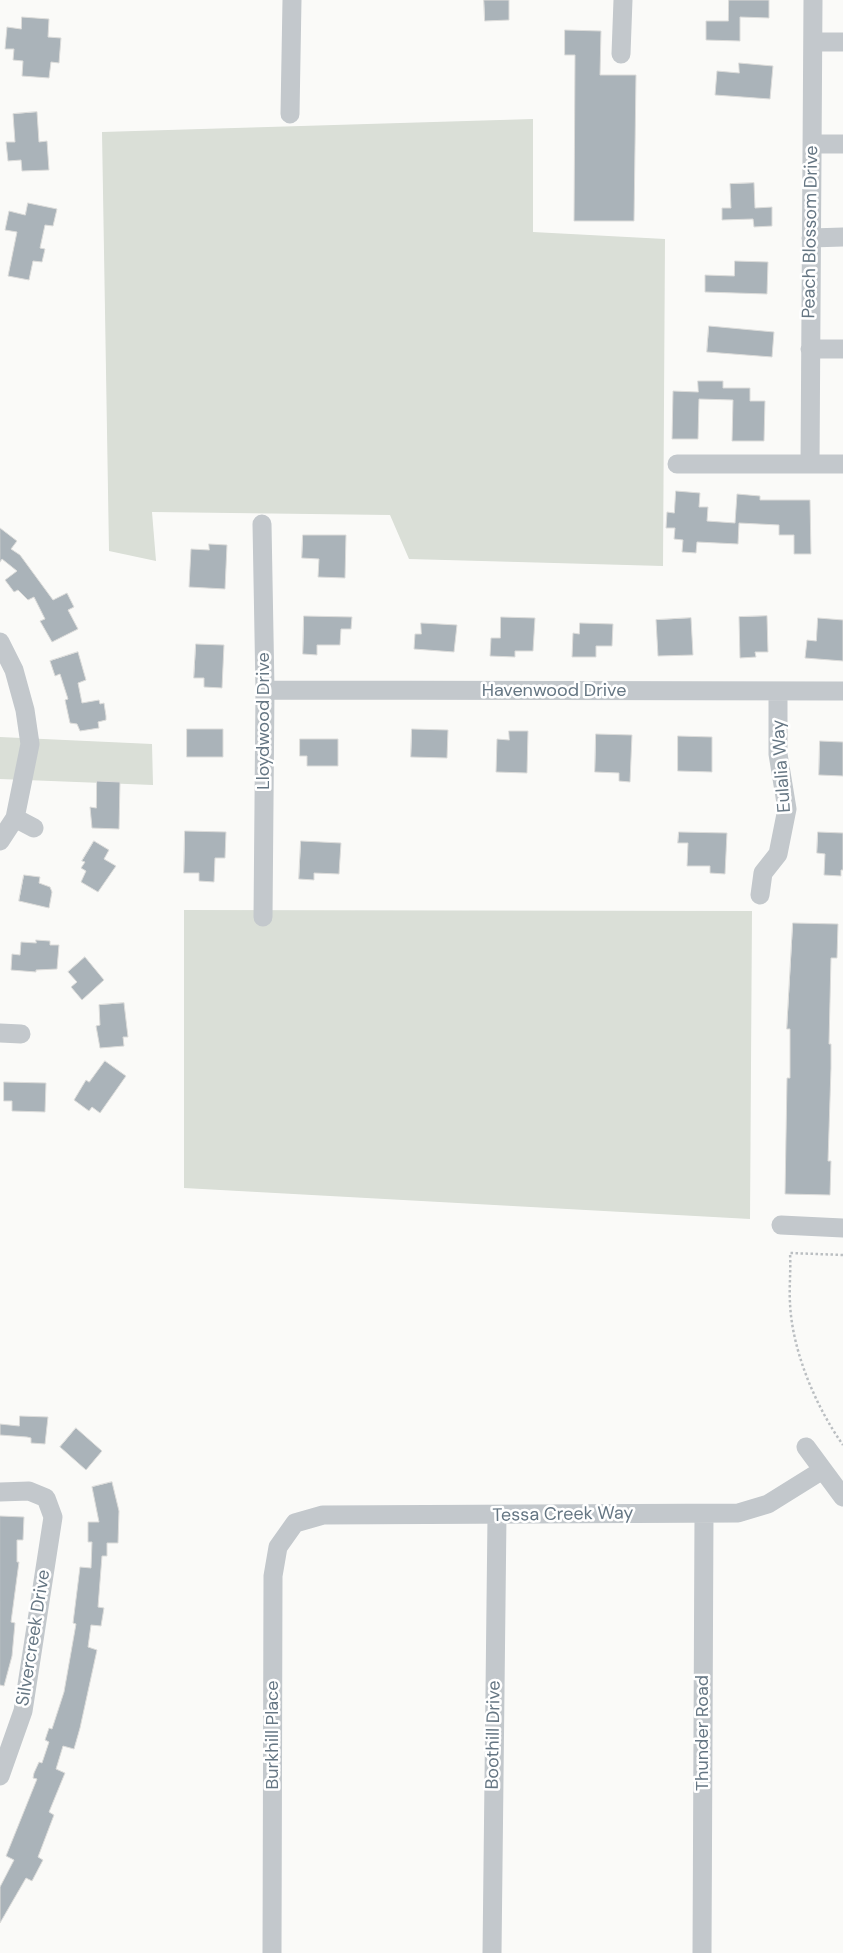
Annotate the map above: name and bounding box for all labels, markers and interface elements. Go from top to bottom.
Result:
street label: Peach Blossom Drive [799,145,823,319]
street label: Lloydwood Drive [253,652,275,790]
street label: Havenwood Drive [482,680,626,702]
street label: Eulalia Way [768,719,796,813]
street label: Tessa Creek Way [492,1503,634,1527]
street label: Silvercreek Drive [13,1568,55,1708]
street label: Thunder Road [692,1675,714,1791]
street label: Burkhill Place [262,1680,284,1790]
street label: Boothill Drive [482,1680,506,1790]

